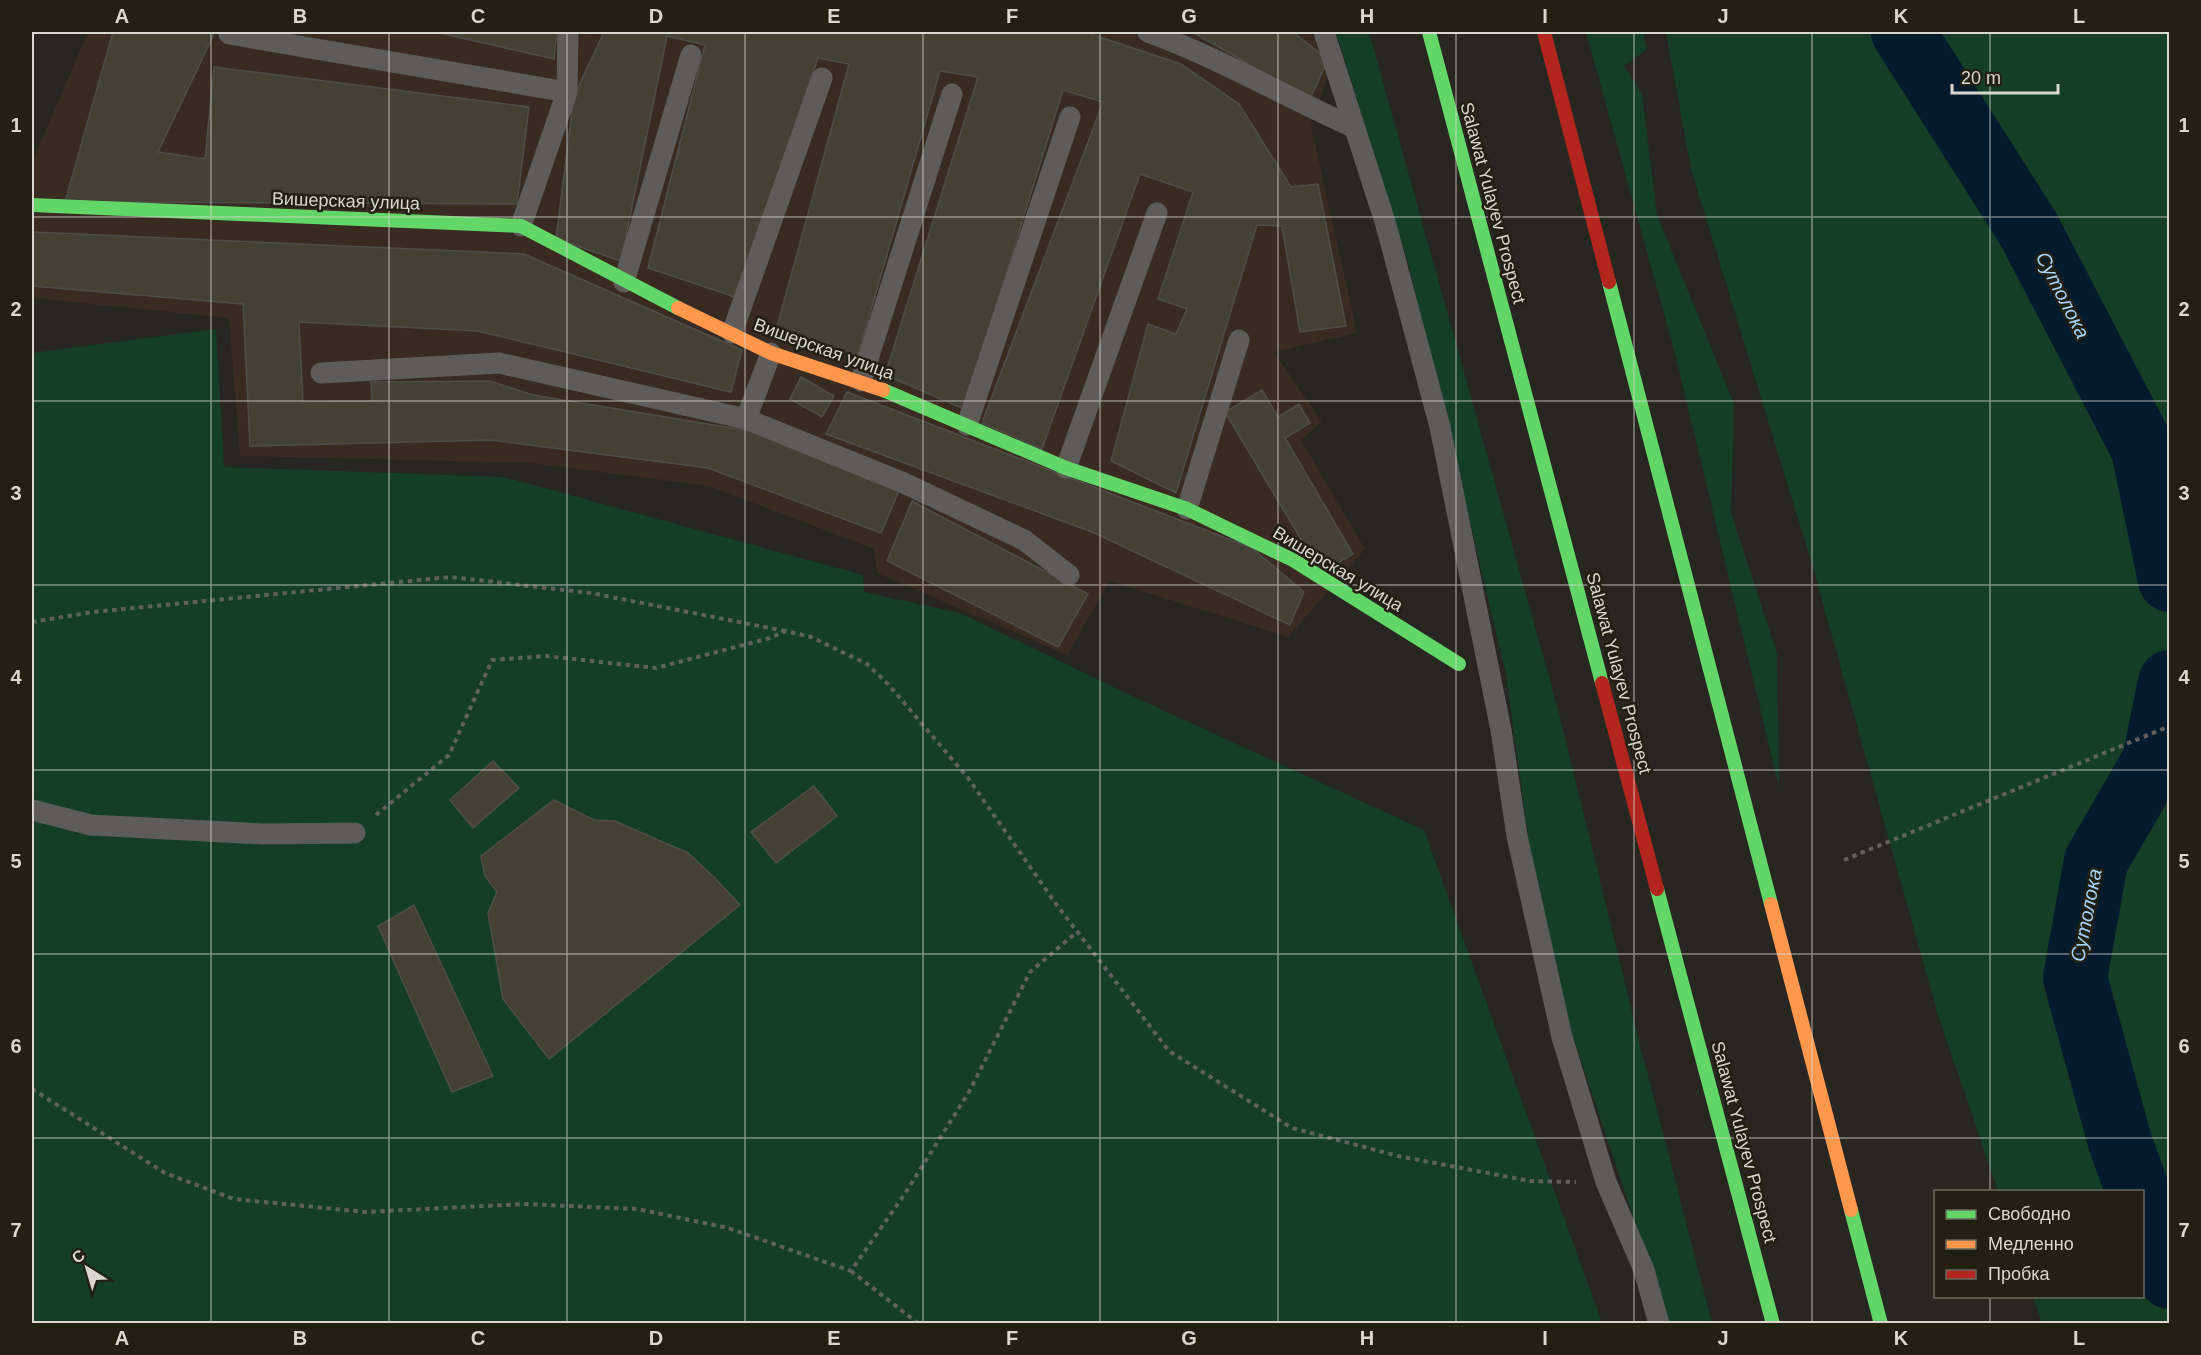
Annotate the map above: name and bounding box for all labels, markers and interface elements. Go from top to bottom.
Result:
text: A [115,5,129,27]
text: B [293,5,307,27]
text: C [471,5,485,27]
text: D [649,5,663,27]
text: E [827,5,841,27]
text: F [1006,5,1018,27]
text: G [1181,5,1197,27]
text: H [1360,5,1374,27]
text: I [1542,5,1548,27]
text: J [1717,5,1729,27]
text: K [1894,5,1909,27]
text: L [2073,5,2085,27]
scale bar [1952,57,2058,95]
text: 20 m [1961,68,2001,88]
street label: Salawat Yulayev Prospect [1456,100,1530,306]
text: 1 [10,114,22,136]
text: 1 [2178,114,2190,136]
street label: Вишерская улица [272,188,421,214]
water label: Сутолока [2032,248,2094,342]
text: 2 [10,298,22,320]
text: 2 [2178,298,2190,320]
street label: Вишерская улица [751,314,898,384]
text: 3 [10,482,22,504]
text: 3 [2178,482,2190,504]
street label: Вишерская улица [1269,522,1407,616]
street label: Salawat Yulayev Prospect [1582,570,1656,776]
text: 4 [10,666,22,688]
text: 4 [2178,666,2190,688]
text: 5 [10,850,22,872]
text: 5 [2178,850,2190,872]
water label: Сутолока [2066,867,2106,963]
text: 6 [10,1035,22,1057]
text: 6 [2178,1035,2190,1057]
street label: Salawat Yulayev Prospect [1707,1039,1781,1245]
legend [1934,1190,2144,1298]
text: Свободно [1988,1204,2071,1224]
text: 7 [10,1219,22,1241]
text: 7 [2178,1219,2190,1241]
text: Медленно [1988,1234,2074,1254]
north arrow [57,1238,117,1298]
text: С [69,1246,88,1267]
text: Пробка [1988,1264,2051,1284]
text: A [115,1327,129,1349]
text: B [293,1327,307,1349]
text: C [471,1327,485,1349]
text: D [649,1327,663,1349]
text: E [827,1327,841,1349]
text: F [1006,1327,1018,1349]
text: G [1181,1327,1197,1349]
text: H [1360,1327,1374,1349]
text: I [1542,1327,1548,1349]
text: J [1717,1327,1729,1349]
text: K [1894,1327,1909,1349]
text: L [2073,1327,2085,1349]

